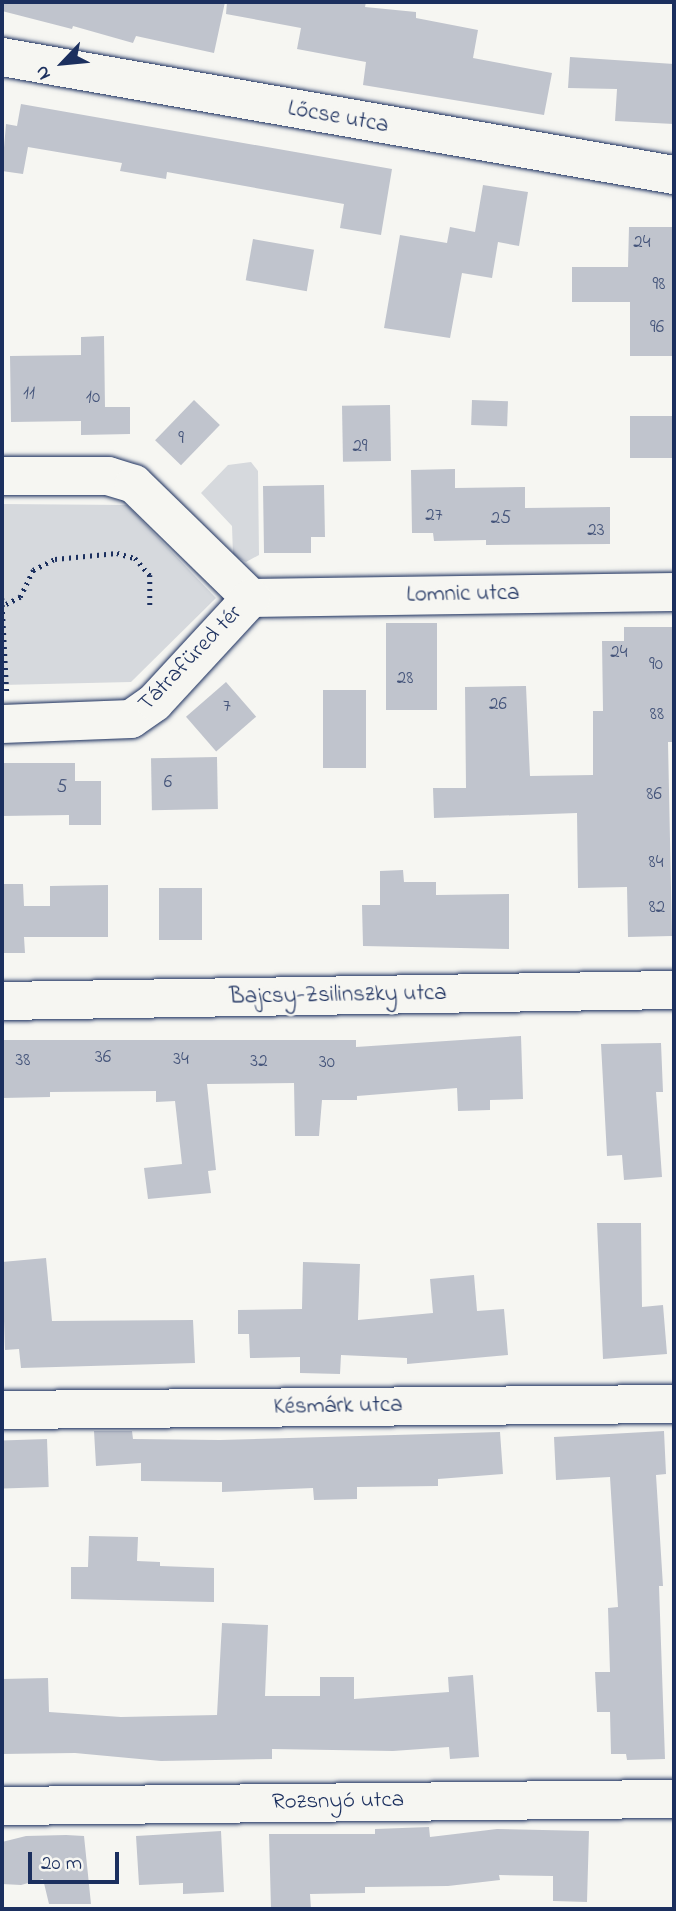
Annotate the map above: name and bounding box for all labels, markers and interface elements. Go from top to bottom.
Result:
north arrow [28,28,98,98]
text: N [29,61,59,84]
street label: Lőcse utca [285,96,391,140]
house number: 24 [633,232,651,254]
house number: 98 [653,274,665,296]
house number: 96 [650,317,664,339]
house number: 11 [23,383,35,405]
house number: 10 [86,387,100,409]
house number: 9 [178,428,184,450]
house number: 29 [352,436,368,458]
house number: 27 [425,505,443,527]
house number: 25 [491,508,511,530]
house number: 23 [587,520,605,542]
street label: Lomnic utca [406,580,520,610]
street label: Tátrafüred tér [133,600,249,718]
house number: 24 [610,642,628,664]
house number: 90 [649,654,663,676]
house number: 28 [397,668,413,690]
house number: 26 [489,694,507,716]
house number: 7 [223,696,231,718]
house number: 88 [650,704,664,726]
house number: 6 [164,772,172,794]
house number: 5 [57,777,67,799]
house number: 86 [646,784,662,806]
house number: 84 [649,852,663,874]
house number: 82 [649,897,665,919]
street label: Bajcsy-Zsilinszky utca [229,980,447,1012]
house number: 36 [95,1047,111,1069]
house number: 34 [173,1049,189,1071]
house number: 38 [16,1050,30,1072]
house number: 32 [250,1051,268,1073]
house number: 30 [319,1052,335,1074]
street label: Késmárk utca [273,1392,403,1422]
street label: Rozsnyó utca [272,1787,404,1817]
scale bar [32,1838,122,1882]
text: 20 m [41,1849,82,1879]

